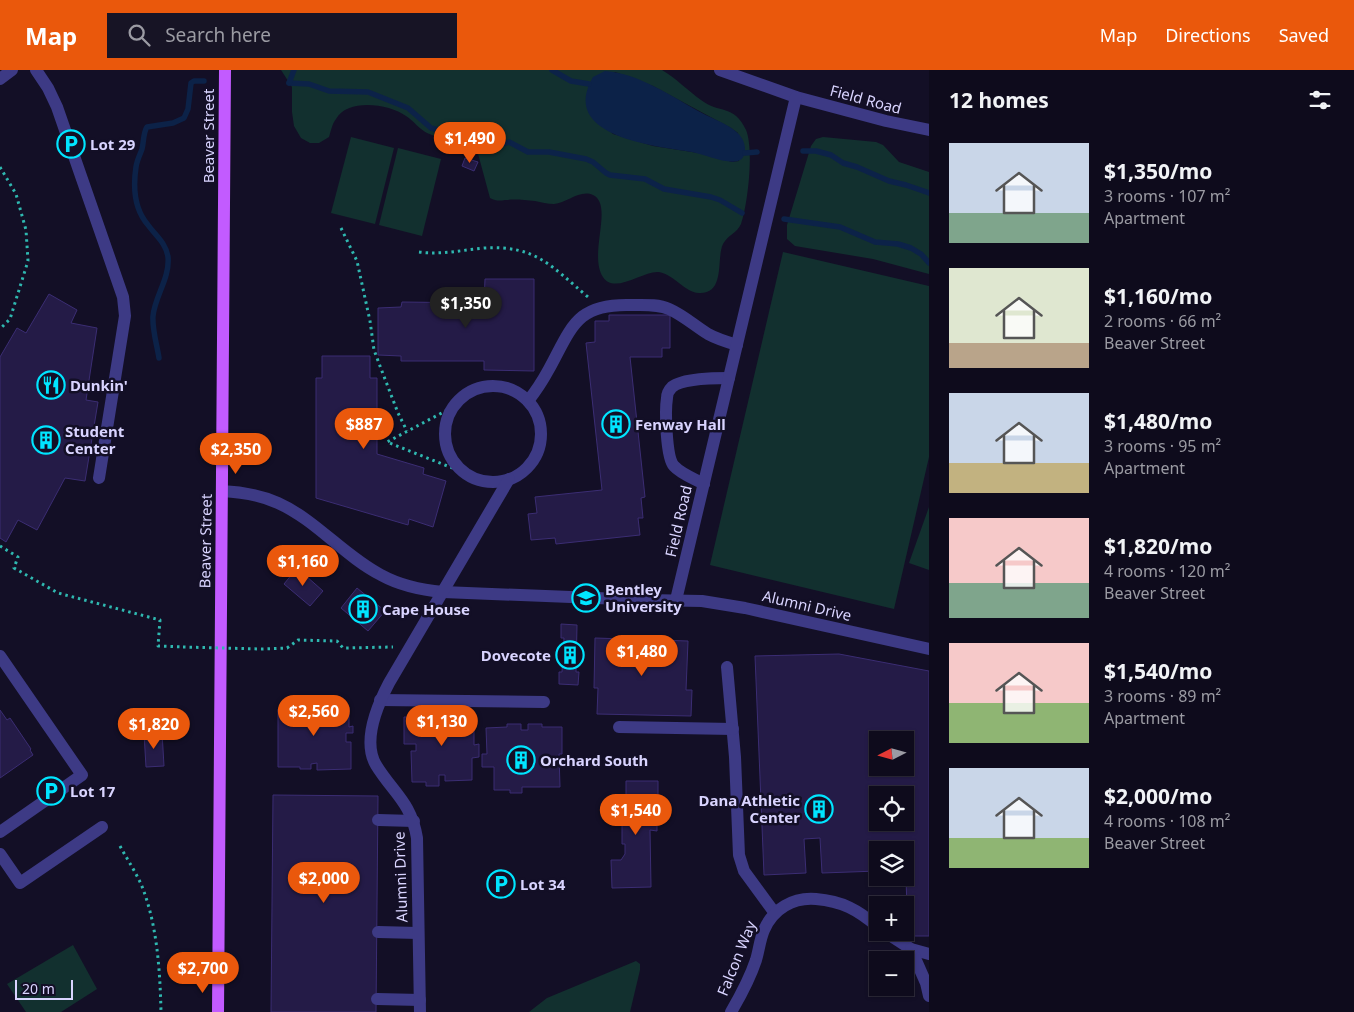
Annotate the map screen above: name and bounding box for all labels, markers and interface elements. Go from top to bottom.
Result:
search box [107,13,457,58]
text: Map [25,19,77,52]
icon: search [125,21,153,49]
text: Search here [165,22,271,48]
text: Map [1100,23,1137,47]
text: Directions [1165,23,1251,47]
text: Saved [1279,23,1329,47]
street label: Field Road [828,80,904,118]
text: 12 homes [949,86,1049,114]
icon: filters [1306,86,1334,114]
street label: Beaver Street [198,88,218,183]
pin: $1,490 [429,122,511,164]
text: $1,490 [445,127,495,149]
parking icon: Lot 29 [56,129,86,159]
place label: Lot 29 [90,134,136,154]
text: $1,350/mo [1104,157,1212,185]
icon: home [989,163,1049,223]
text: 3 rooms · 107 m² [1104,185,1230,207]
text: Apartment [1104,207,1185,229]
text: $1,160/mo [1104,282,1212,310]
pin: $1,350 [425,286,507,329]
icon: home [989,288,1049,348]
text: $1,350 [441,292,491,314]
text: 2 rooms · 66 m² [1104,310,1221,332]
text: Beaver Street [1104,332,1205,354]
restaurant icon: Dunkin' [36,370,66,400]
place label: Dunkin' [70,375,128,395]
text: $1,480/mo [1104,407,1212,435]
pin: $887 [334,408,394,450]
building icon: Fenway Hall [601,409,631,439]
text: $887 [346,413,382,435]
icon: home [989,413,1049,473]
place label: Fenway Hall [635,414,726,434]
place label: Student Center [65,421,125,458]
building icon: Student Center [31,425,61,455]
pin: $2,350 [195,432,277,475]
text: 3 rooms · 95 m² [1104,435,1221,457]
text: $2,350 [211,438,261,460]
text: Apartment [1104,457,1185,479]
street label: Field Road [660,483,696,559]
street label: Beaver Street [194,493,216,589]
text: $1,820/mo [1104,532,1212,560]
icon: home [989,538,1049,598]
pin: $1,160 [262,544,344,587]
text: $1,160 [278,550,328,572]
text: 4 rooms · 120 m² [1104,560,1230,582]
place label: Bentley University [605,579,682,616]
text: Beaver Street [1104,582,1205,604]
school or university icon: Bentley University [571,583,601,613]
street label: Alumni Drive [760,585,854,625]
building icon: Cape House [348,594,378,624]
place label: Cape House [382,599,470,619]
pin: $1,480 [601,634,683,677]
building icon: Dovecote [555,640,585,670]
text: $1,480 [617,640,667,662]
place label: Dovecote [481,645,551,665]
text: $1,540/mo [1104,657,1212,685]
icon: home [989,663,1049,723]
text: 3 rooms · 89 m² [1104,685,1221,707]
pin: $2,560 [273,694,355,737]
text: $2,560 [289,700,339,722]
pin: $1,130 [401,704,483,747]
text: Apartment [1104,707,1185,729]
pin: $1,820 [113,708,195,750]
text: $1,130 [417,710,467,732]
text: $1,820 [129,713,179,735]
north arrow [869,731,914,776]
map controls [869,731,914,996]
building icon: Orchard South [506,745,536,775]
place label: Orchard South [540,750,648,770]
parking icon: Lot 17 [36,776,66,806]
place label: Lot 17 [70,781,116,801]
text: $2,000/mo [1104,782,1212,810]
button: locate [869,786,914,831]
icon: home [989,788,1049,848]
place label: Dana Athletic Center [699,790,800,827]
pin: $1,540 [595,794,677,836]
building icon: Dana Athletic Center [804,794,834,824]
text: $1,540 [611,799,661,821]
text: 4 rooms · 108 m² [1104,810,1230,832]
street label: Alumni Drive [388,831,412,923]
text: Beaver Street [1104,832,1205,854]
button: layers [869,841,914,886]
pin: $2,000 [283,862,365,904]
text: $2,000 [299,867,349,889]
parking icon: Lot 34 [486,869,516,899]
place label: Lot 34 [520,874,566,894]
button: + [869,896,914,941]
street label: Falcon Way [712,917,760,998]
button: − [869,951,914,996]
pin: $2,700 [162,952,244,994]
text: $2,700 [178,957,228,979]
scale bar [15,977,72,1000]
text: 20 m [22,979,55,998]

